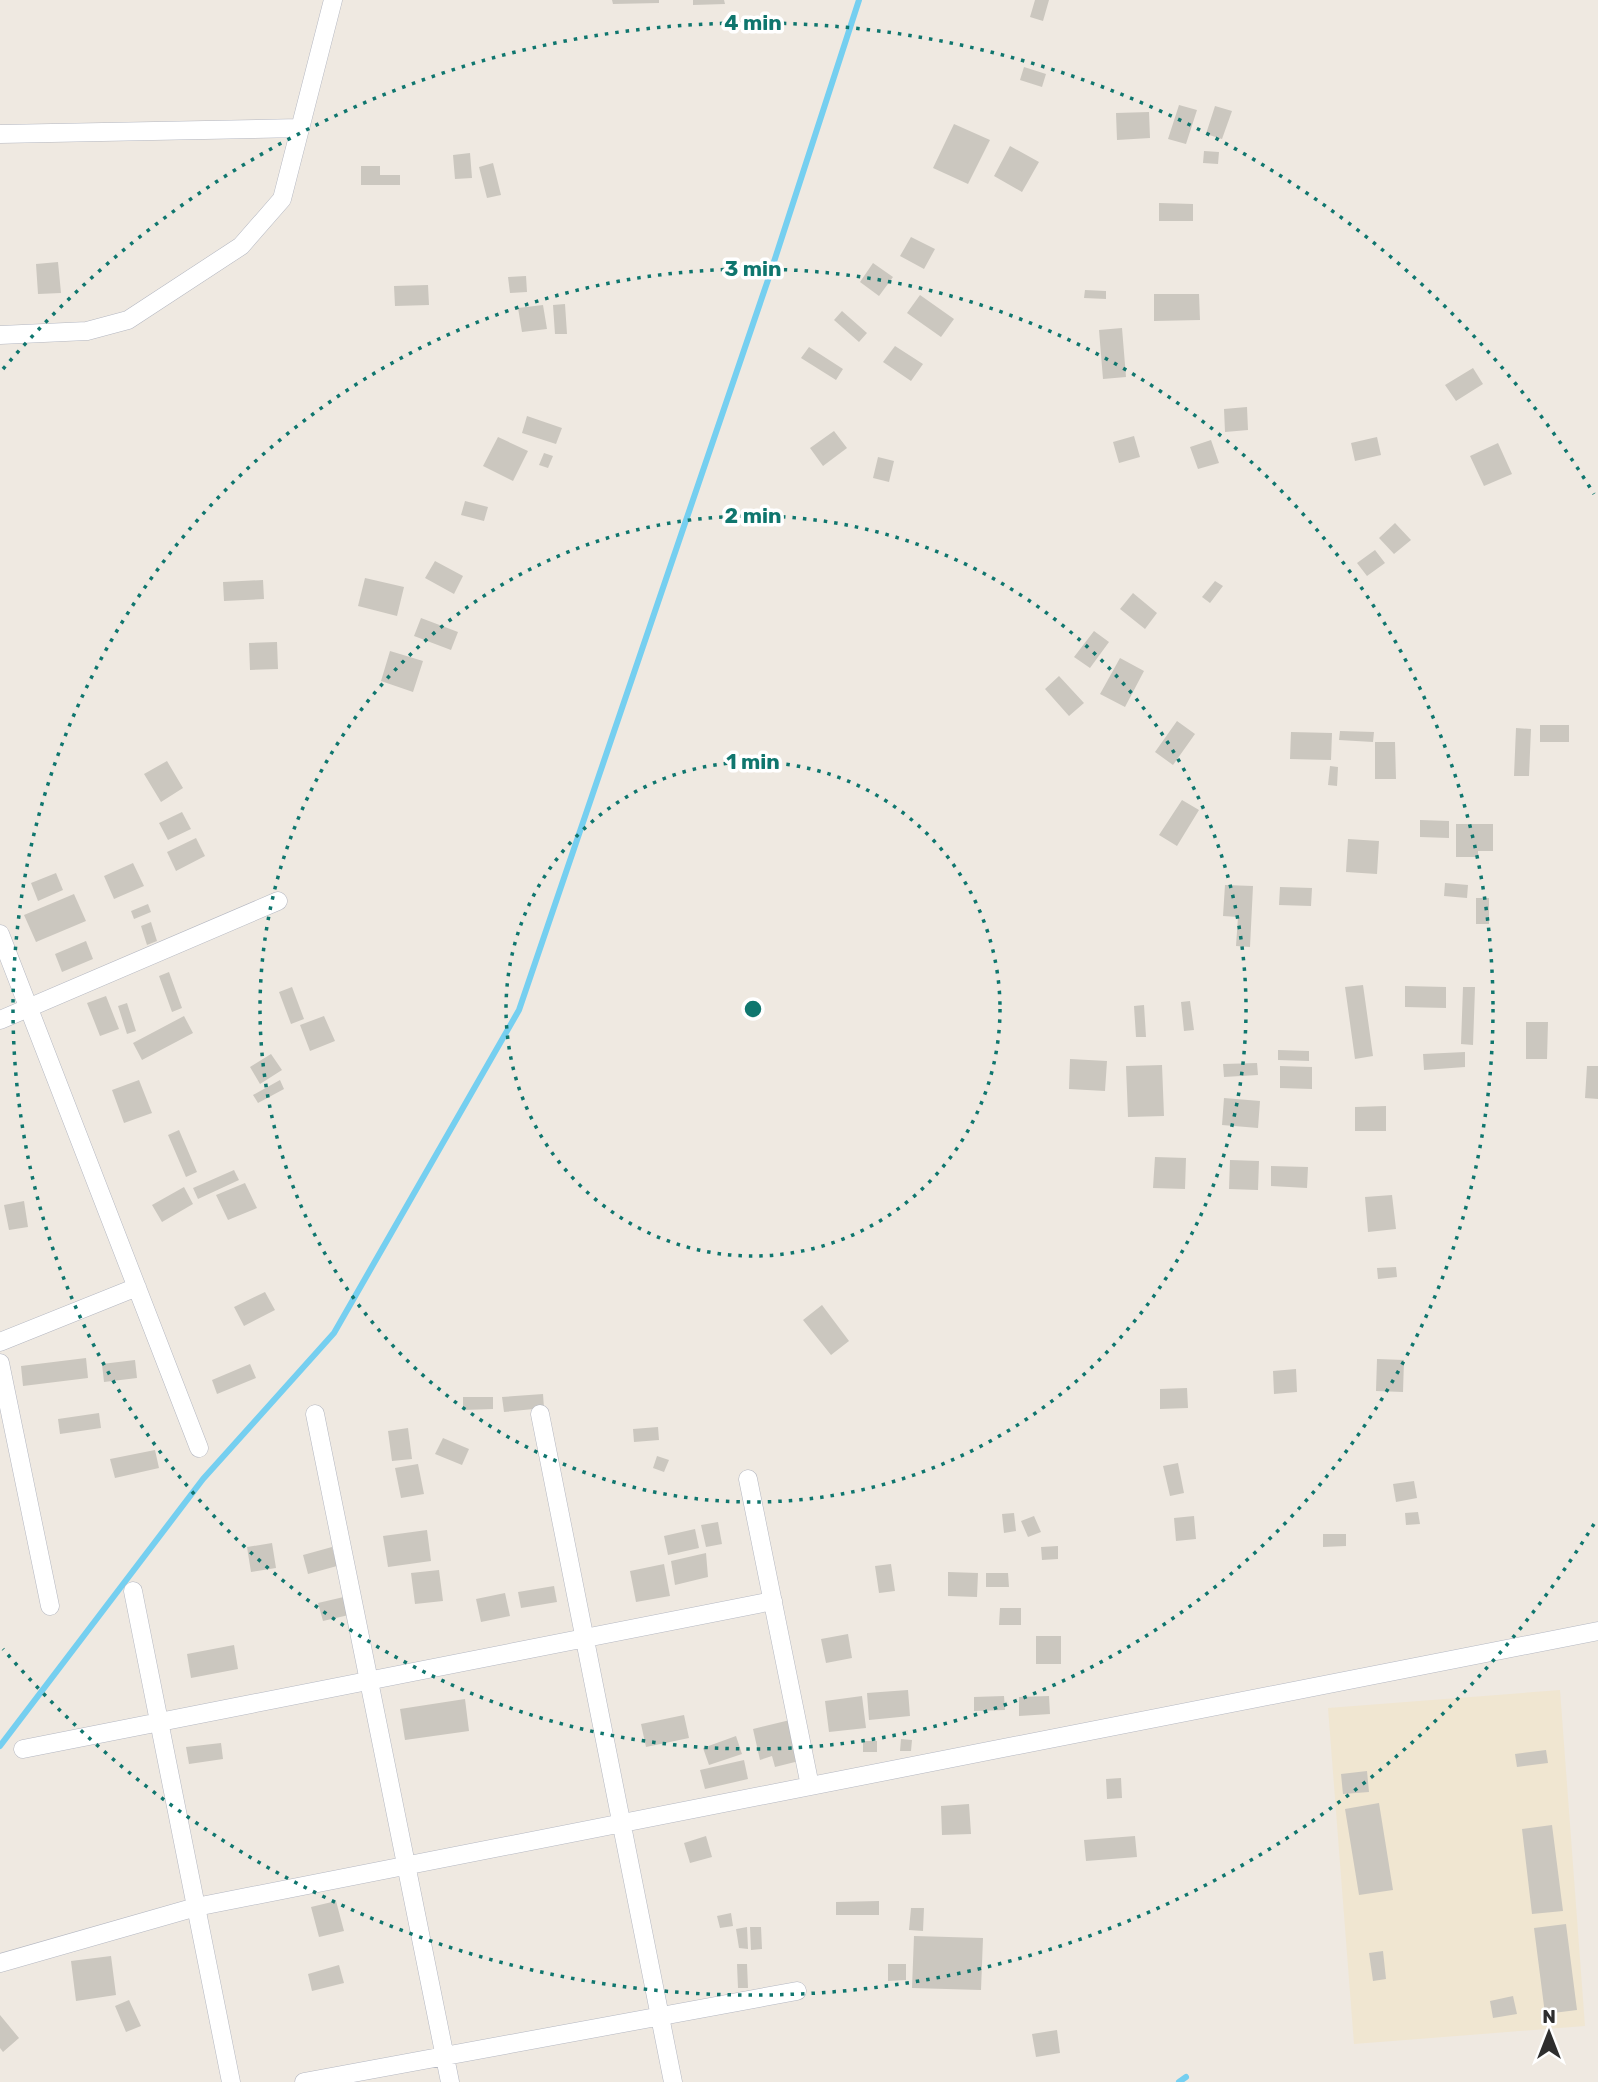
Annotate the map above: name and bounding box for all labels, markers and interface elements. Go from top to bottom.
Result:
text: 4 min [724,10,782,35]
text: 3 min [724,256,782,281]
text: 2 min [725,503,781,528]
text: 1 min [726,749,780,774]
centre of rings [741,997,765,1021]
north arrow [1514,1998,1584,2068]
text: N [1542,2005,1556,2028]

